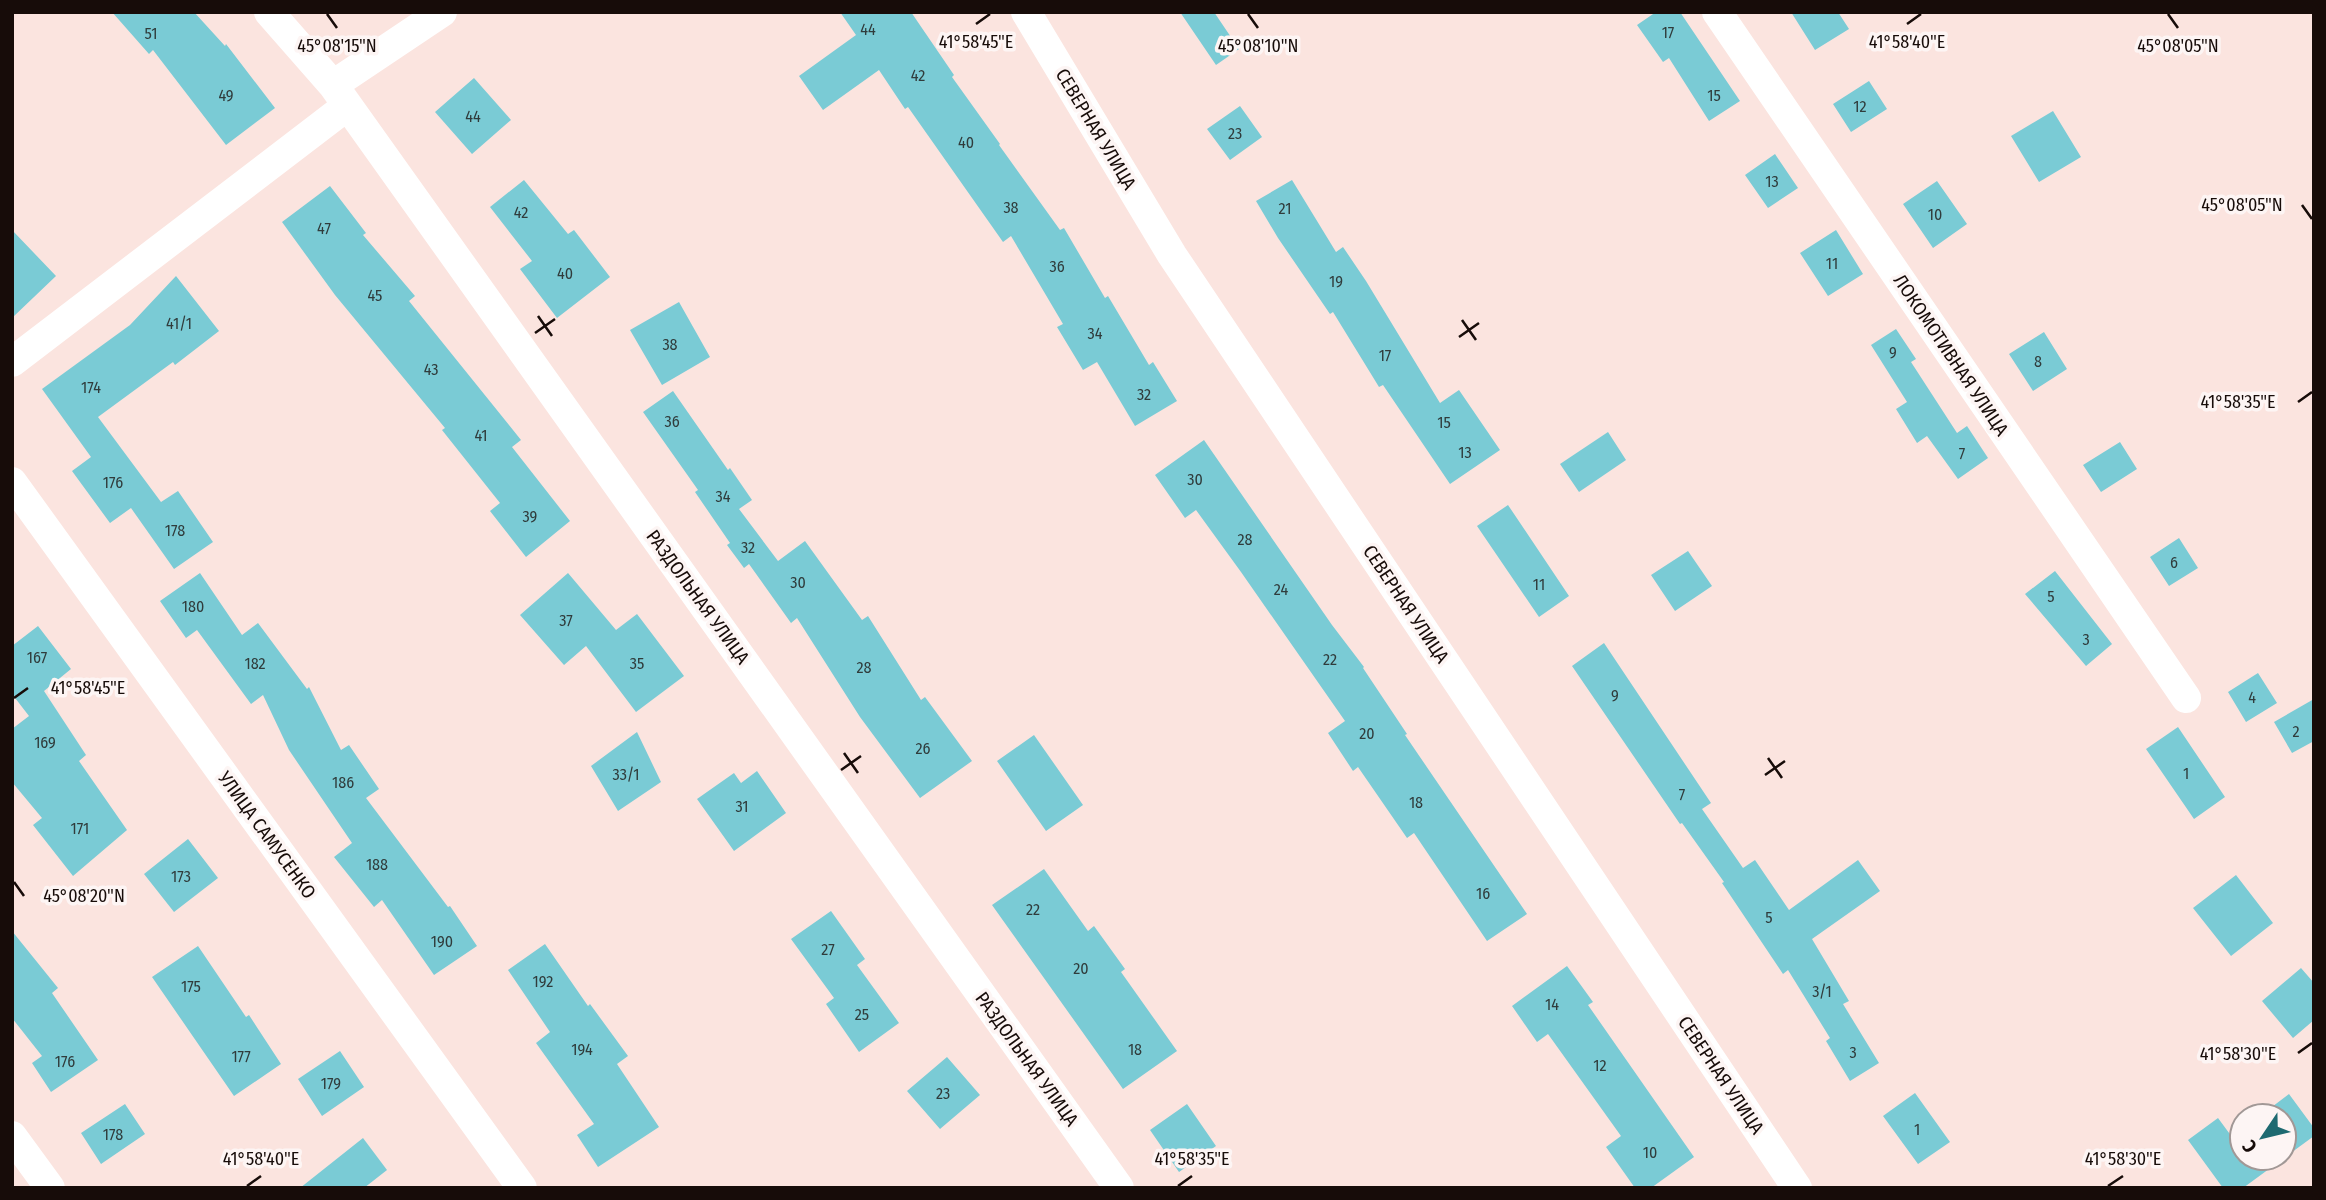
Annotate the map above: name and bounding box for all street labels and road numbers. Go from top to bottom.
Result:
street label: СЕВЕРНАЯ УЛИЦА [1051,64,1141,194]
street label: ЛОКОМОТИВНАЯ УЛИЦА [1888,270,2014,440]
street label: РАЗДОЛЬНАЯ УЛИЦА [642,525,754,669]
street label: СЕВЕРНАЯ УЛИЦА [1358,541,1454,667]
street label: УЛИЦА САМУСЕНКО [213,766,321,903]
street label: РАЗДОЛЬНАЯ УЛИЦА [971,987,1083,1131]
street label: СЕВЕРНАЯ УЛИЦА [1673,1012,1769,1138]

